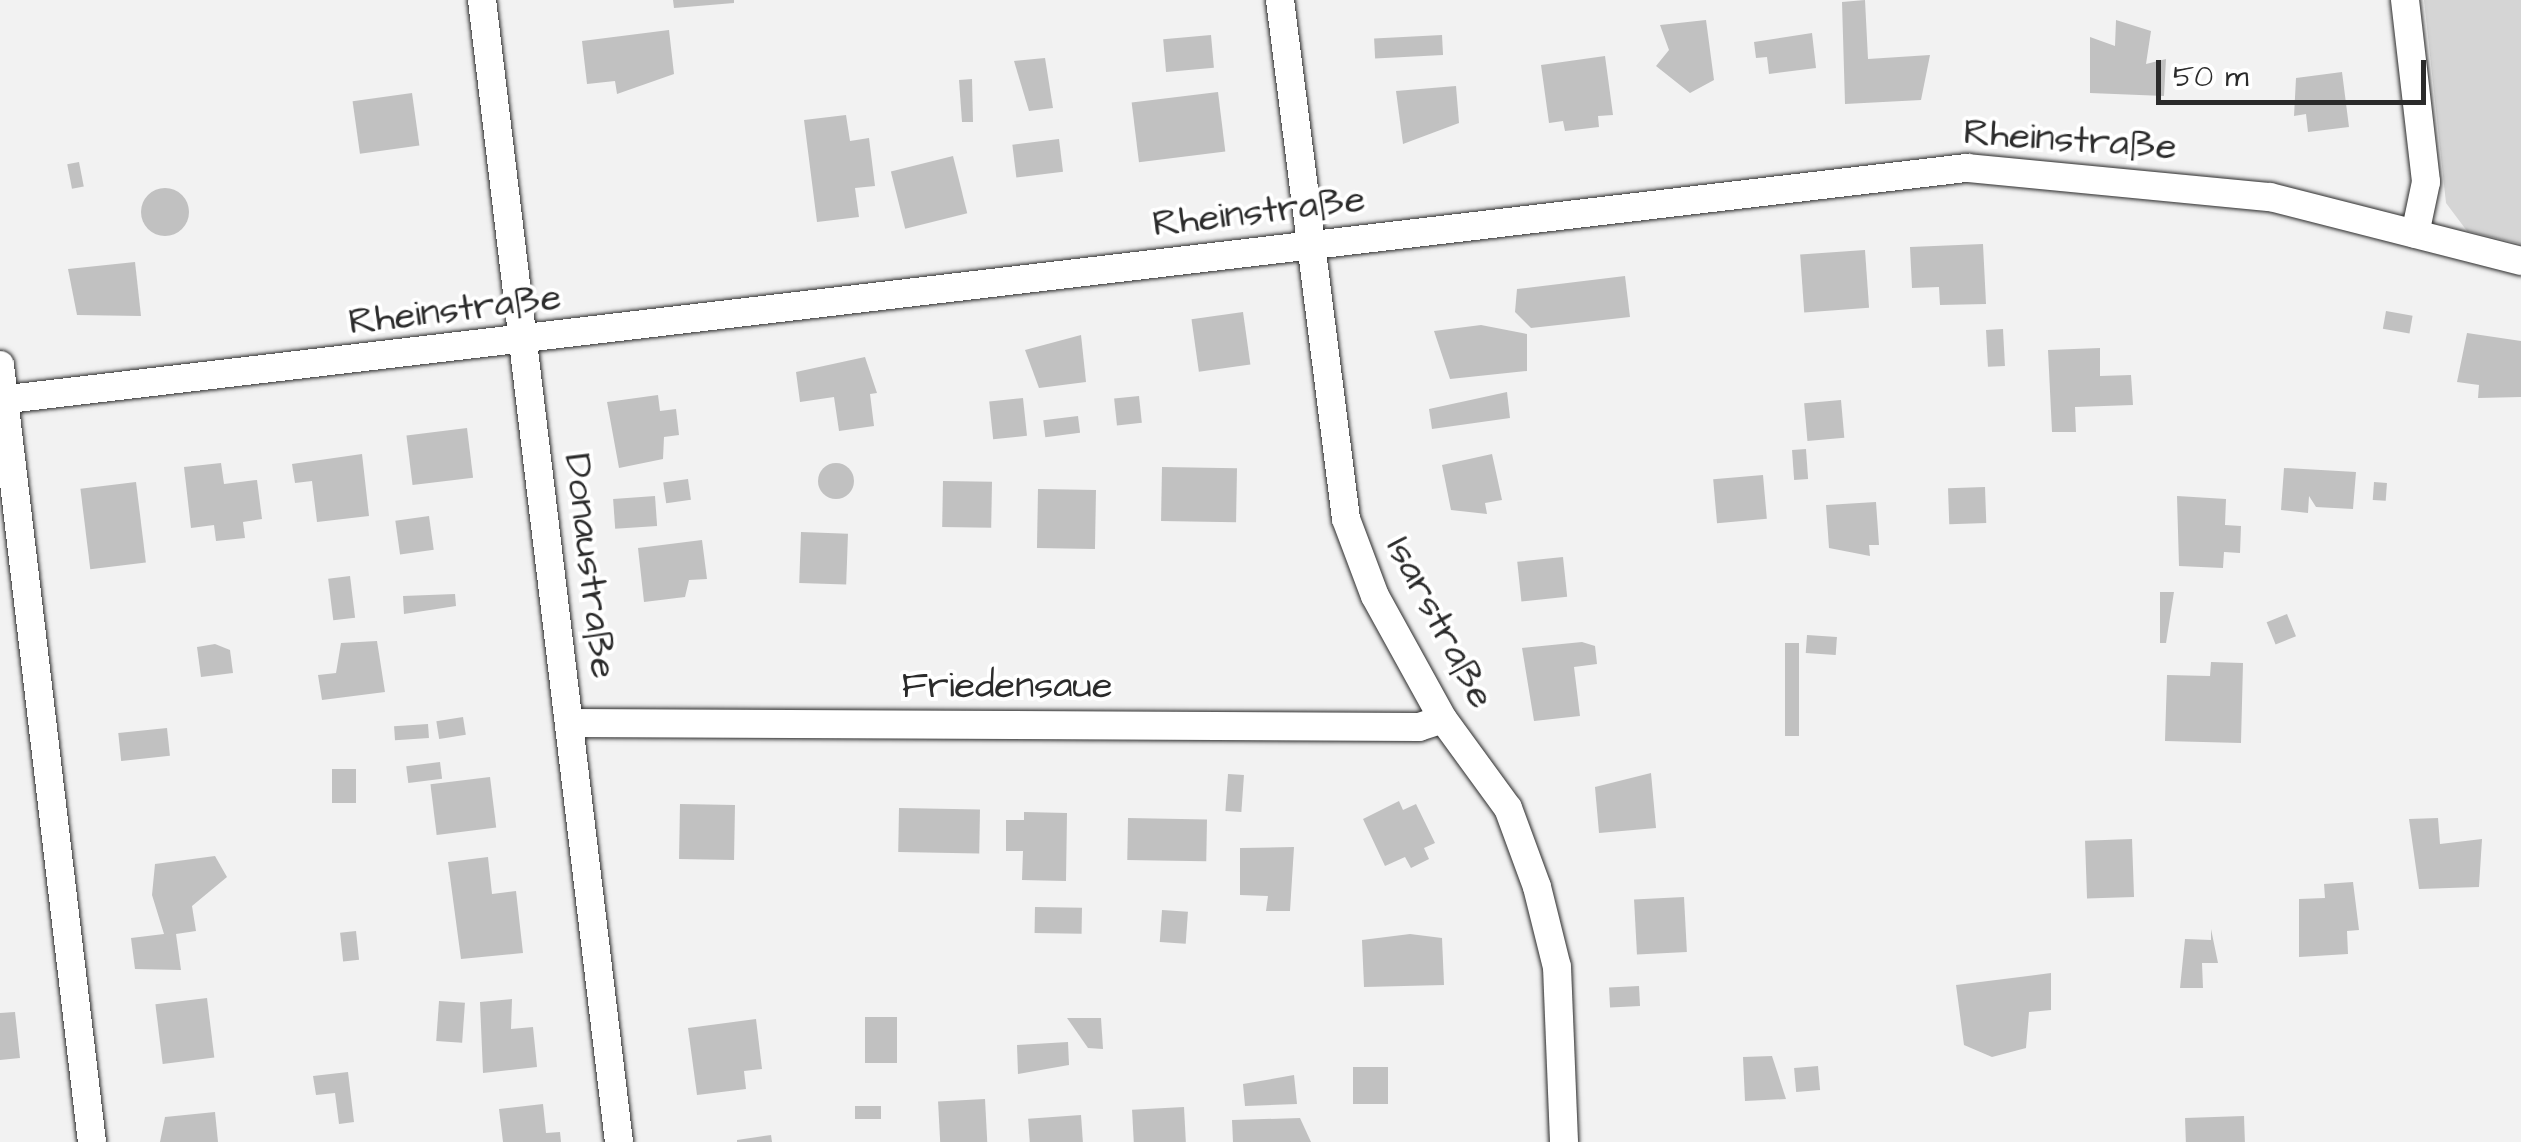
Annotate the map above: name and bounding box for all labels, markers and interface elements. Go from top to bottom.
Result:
scale bar [2161,40,2431,102]
text: 50 m [2173,56,2249,98]
street label: Rheinstraße [1962,111,2178,171]
street label: Rheinstraße [1150,177,1368,249]
street label: Rheinstraße [346,275,564,347]
street label: Donaustraße [553,451,625,681]
street label: Isarstraße [1375,530,1503,716]
street label: Friedensaue [902,664,1112,710]

